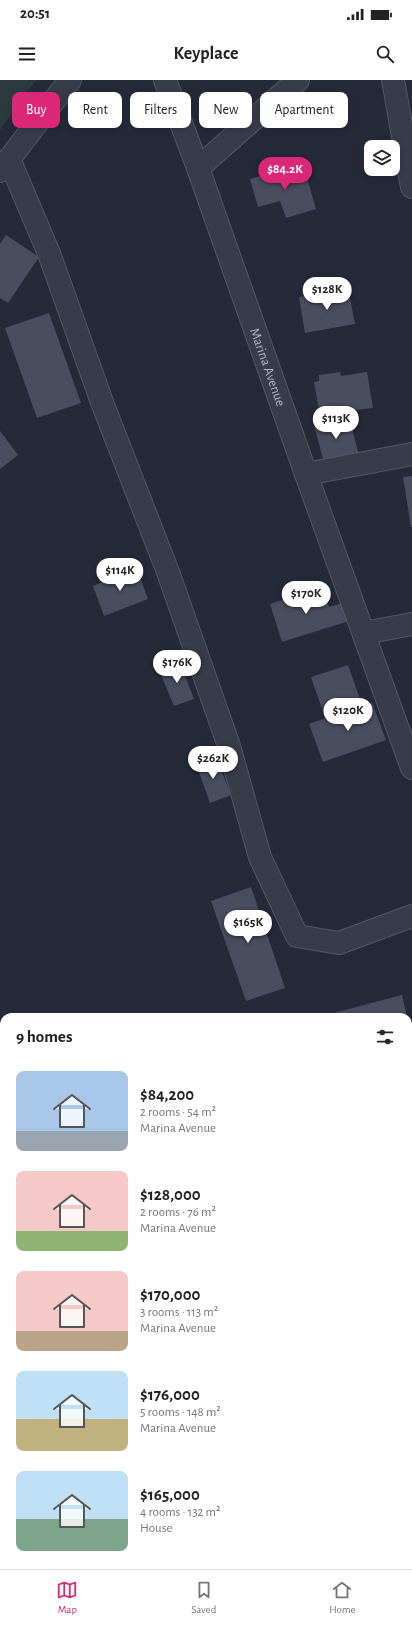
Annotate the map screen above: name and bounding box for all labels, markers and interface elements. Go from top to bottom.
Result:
text: 20:51 [20,6,50,21]
icon: menu [16,43,38,65]
icon: search [374,43,396,65]
text: Keyplace [174,45,238,63]
chip: Buy [12,92,60,128]
chip: Rent [68,92,122,128]
chip: Filters [130,92,191,128]
chip: New [199,92,252,128]
chip: Apartment [260,92,348,128]
map controls [364,140,400,176]
button: layers [364,140,400,176]
pin: $84.2K [252,157,318,191]
text: $84.2K [267,163,303,176]
pin: $128K [299,277,355,311]
text: $128K [312,283,342,296]
street label: Marina Avenue [247,326,288,408]
pin: $113K [308,406,364,440]
text: $113K [322,412,350,425]
pin: $114K [92,558,148,592]
text: $114K [105,564,135,577]
pin: $170K [278,581,334,615]
text: $170K [291,587,321,600]
pin: $176K [149,650,205,684]
text: $176K [162,656,192,669]
pin: $120K [320,698,376,732]
text: $120K [332,704,364,717]
pin: $262K [185,746,241,780]
text: $262K [197,752,229,765]
pin: $165K [220,910,276,944]
text: $165K [233,916,263,929]
icon: filters [374,1026,396,1048]
text: 9 homes [16,1028,72,1045]
text: $84,200 [140,1086,194,1103]
icon: home [48,1087,96,1135]
text: 2 rooms · 54 m² [140,1106,216,1119]
text: Marina Avenue [140,1122,216,1135]
text: $128,000 [140,1186,201,1203]
icon: home [48,1187,96,1235]
text: 2 rooms · 76 m² [140,1206,216,1219]
text: Marina Avenue [140,1222,216,1235]
text: $170,000 [140,1286,200,1303]
icon: home [48,1287,96,1335]
text: 3 rooms · 113 m² [140,1306,218,1319]
text: Marina Avenue [140,1322,216,1335]
text: $176,000 [140,1386,200,1403]
icon: home [48,1387,96,1435]
text: 5 rooms · 148 m² [140,1406,221,1419]
text: Marina Avenue [140,1422,216,1435]
text: $165,000 [140,1486,200,1503]
icon: home [48,1487,96,1535]
text: 4 rooms · 132 m² [140,1506,221,1519]
text: House [140,1522,172,1535]
tab: Map [56,1579,78,1616]
tab: Saved [191,1579,216,1616]
tab: Home [329,1579,356,1616]

